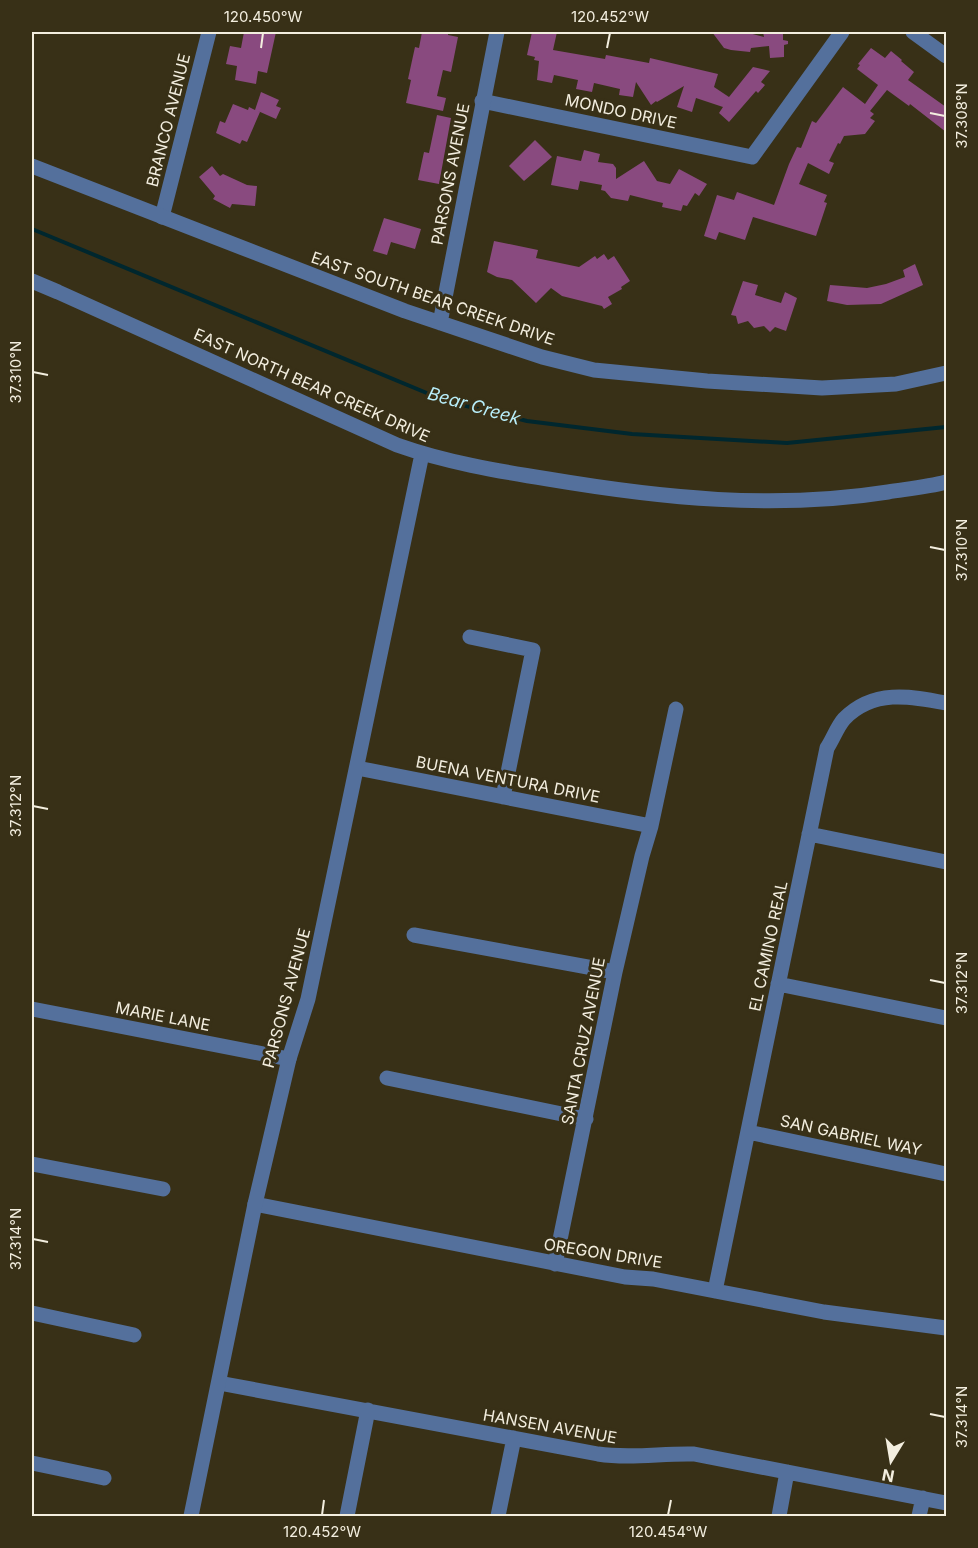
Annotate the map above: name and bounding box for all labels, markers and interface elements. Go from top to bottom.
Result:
text: 120.450°W [224,7,302,26]
text: 120.452°W [571,7,649,26]
street label: BRANCO AVENUE [142,51,194,189]
text: 37.308°N [952,83,971,149]
street label: MONDO DRIVE [563,89,679,133]
street label: PARSONS AVENUE [426,101,474,247]
street label: EAST SOUTH BEAR CREEK DRIVE [309,247,557,349]
street label: EAST NORTH BEAR CREEK DRIVE [191,324,433,446]
text: 37.310°N [6,341,25,403]
water label: Bear Creek [425,382,524,429]
text: 37.310°N [952,519,971,581]
street label: BUENA VENTURA DRIVE [414,751,602,807]
text: 37.312°N [6,775,25,837]
street label: EL CAMINO REAL [744,879,792,1013]
street label: PARSONS AVENUE [258,926,314,1070]
text: 37.312°N [952,952,971,1014]
street label: SANTA CRUZ AVENUE [557,955,609,1127]
street label: MARIE LANE [114,997,212,1035]
street label: SAN GABRIEL WAY [778,1110,924,1160]
text: 37.314°N [6,1208,25,1270]
street label: OREGON DRIVE [542,1234,664,1272]
text: 37.314°N [952,1386,971,1448]
street label: HANSEN AVENUE [481,1404,619,1448]
north arrow [861,1431,921,1491]
text: N [880,1465,896,1487]
text: 120.452°W [283,1522,361,1541]
text: 120.454°W [629,1522,707,1541]

